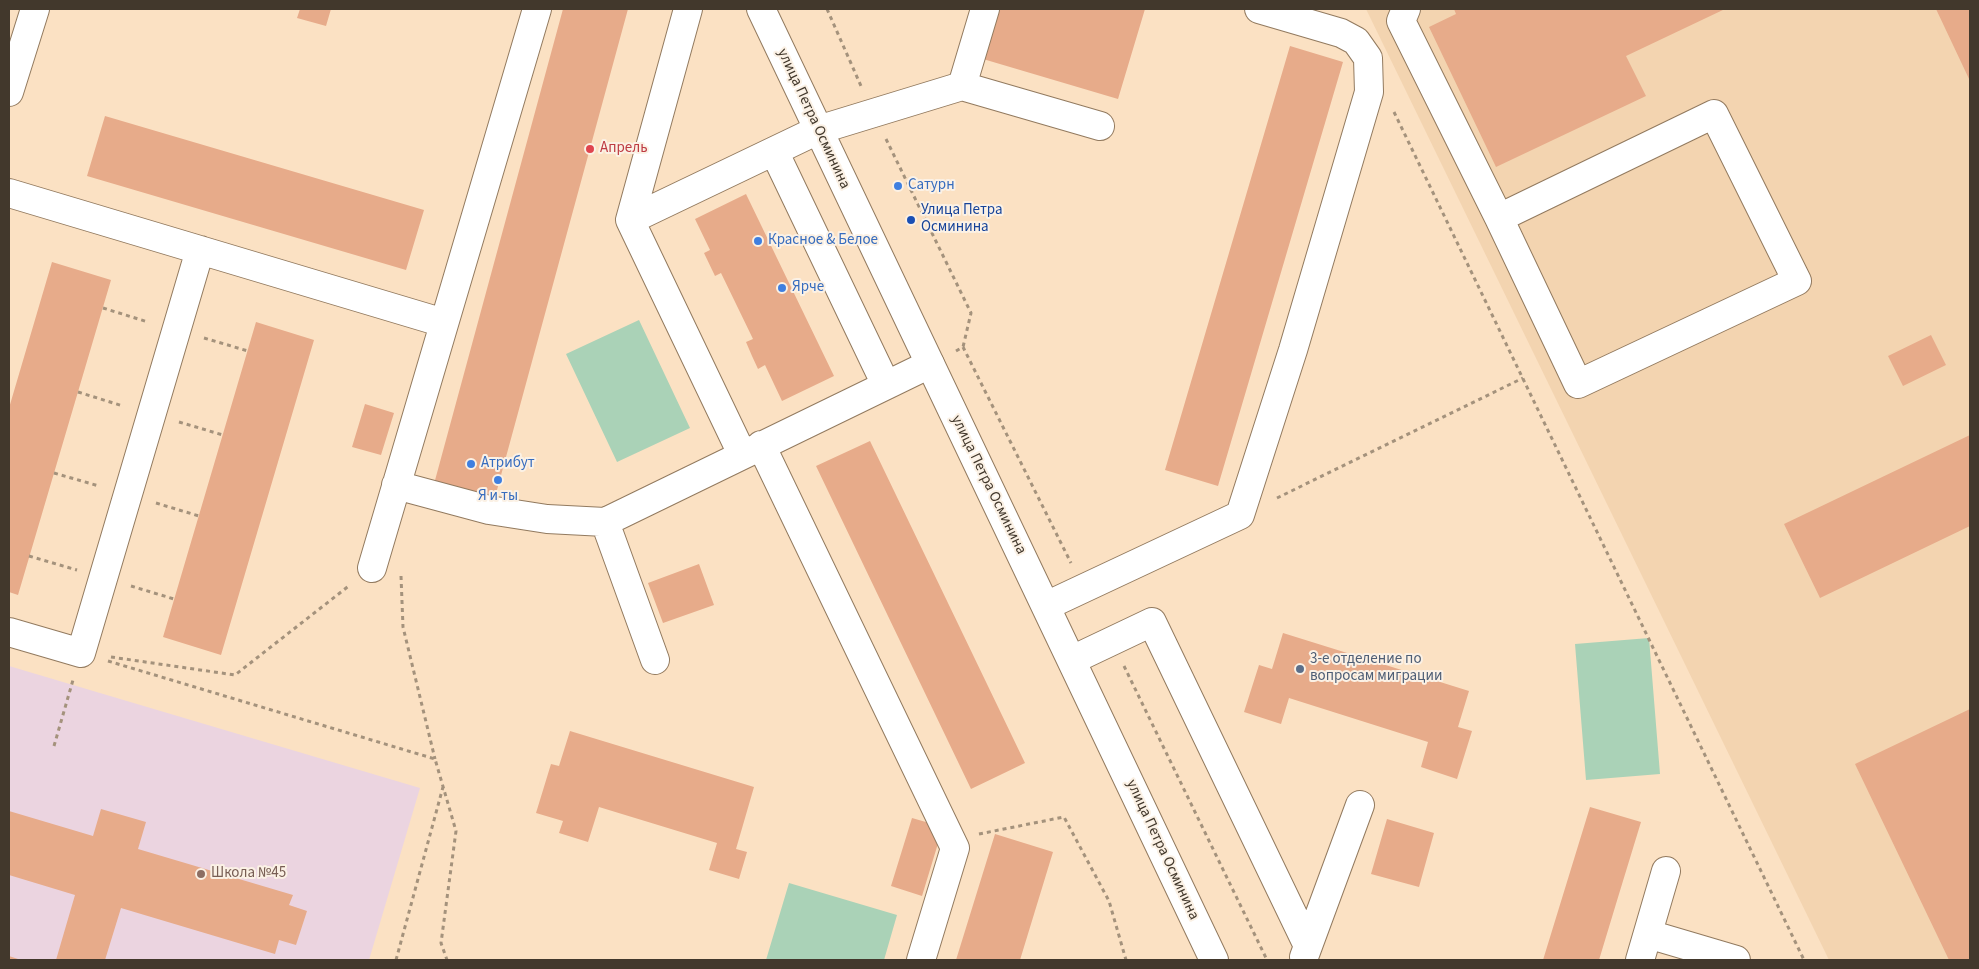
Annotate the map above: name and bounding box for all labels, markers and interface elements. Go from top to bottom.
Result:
street label: улица Петра Осминина [773,46,853,192]
place label: Апрель [600,140,648,158]
marker: Апрель [584,143,596,155]
place label: Сатурн [908,177,955,195]
marker: Сатурн [892,180,904,192]
place label: Улица Петра Осминина [921,202,1002,237]
marker: Улица Петра Осминина [905,214,917,226]
place label: Красное & Белое [768,232,878,250]
marker: Красное & Белое [752,235,764,247]
place label: Ярче [792,279,824,297]
marker: Ярче [776,282,788,294]
street label: улица Петра Осминина [946,413,1030,557]
place label: Атрибут [481,455,535,473]
marker: Атрибут [465,458,477,470]
marker: Я и ты [492,474,504,486]
place label: Я и ты [478,488,518,506]
place label: 3-е отделение по вопросам миграции [1310,651,1442,686]
marker: 3-е отделение по вопросам миграции [1294,663,1306,675]
street label: улица Петра Осминина [1122,777,1202,923]
place label: Школа №45 [211,865,286,883]
marker: Школа №45 [195,868,207,880]

